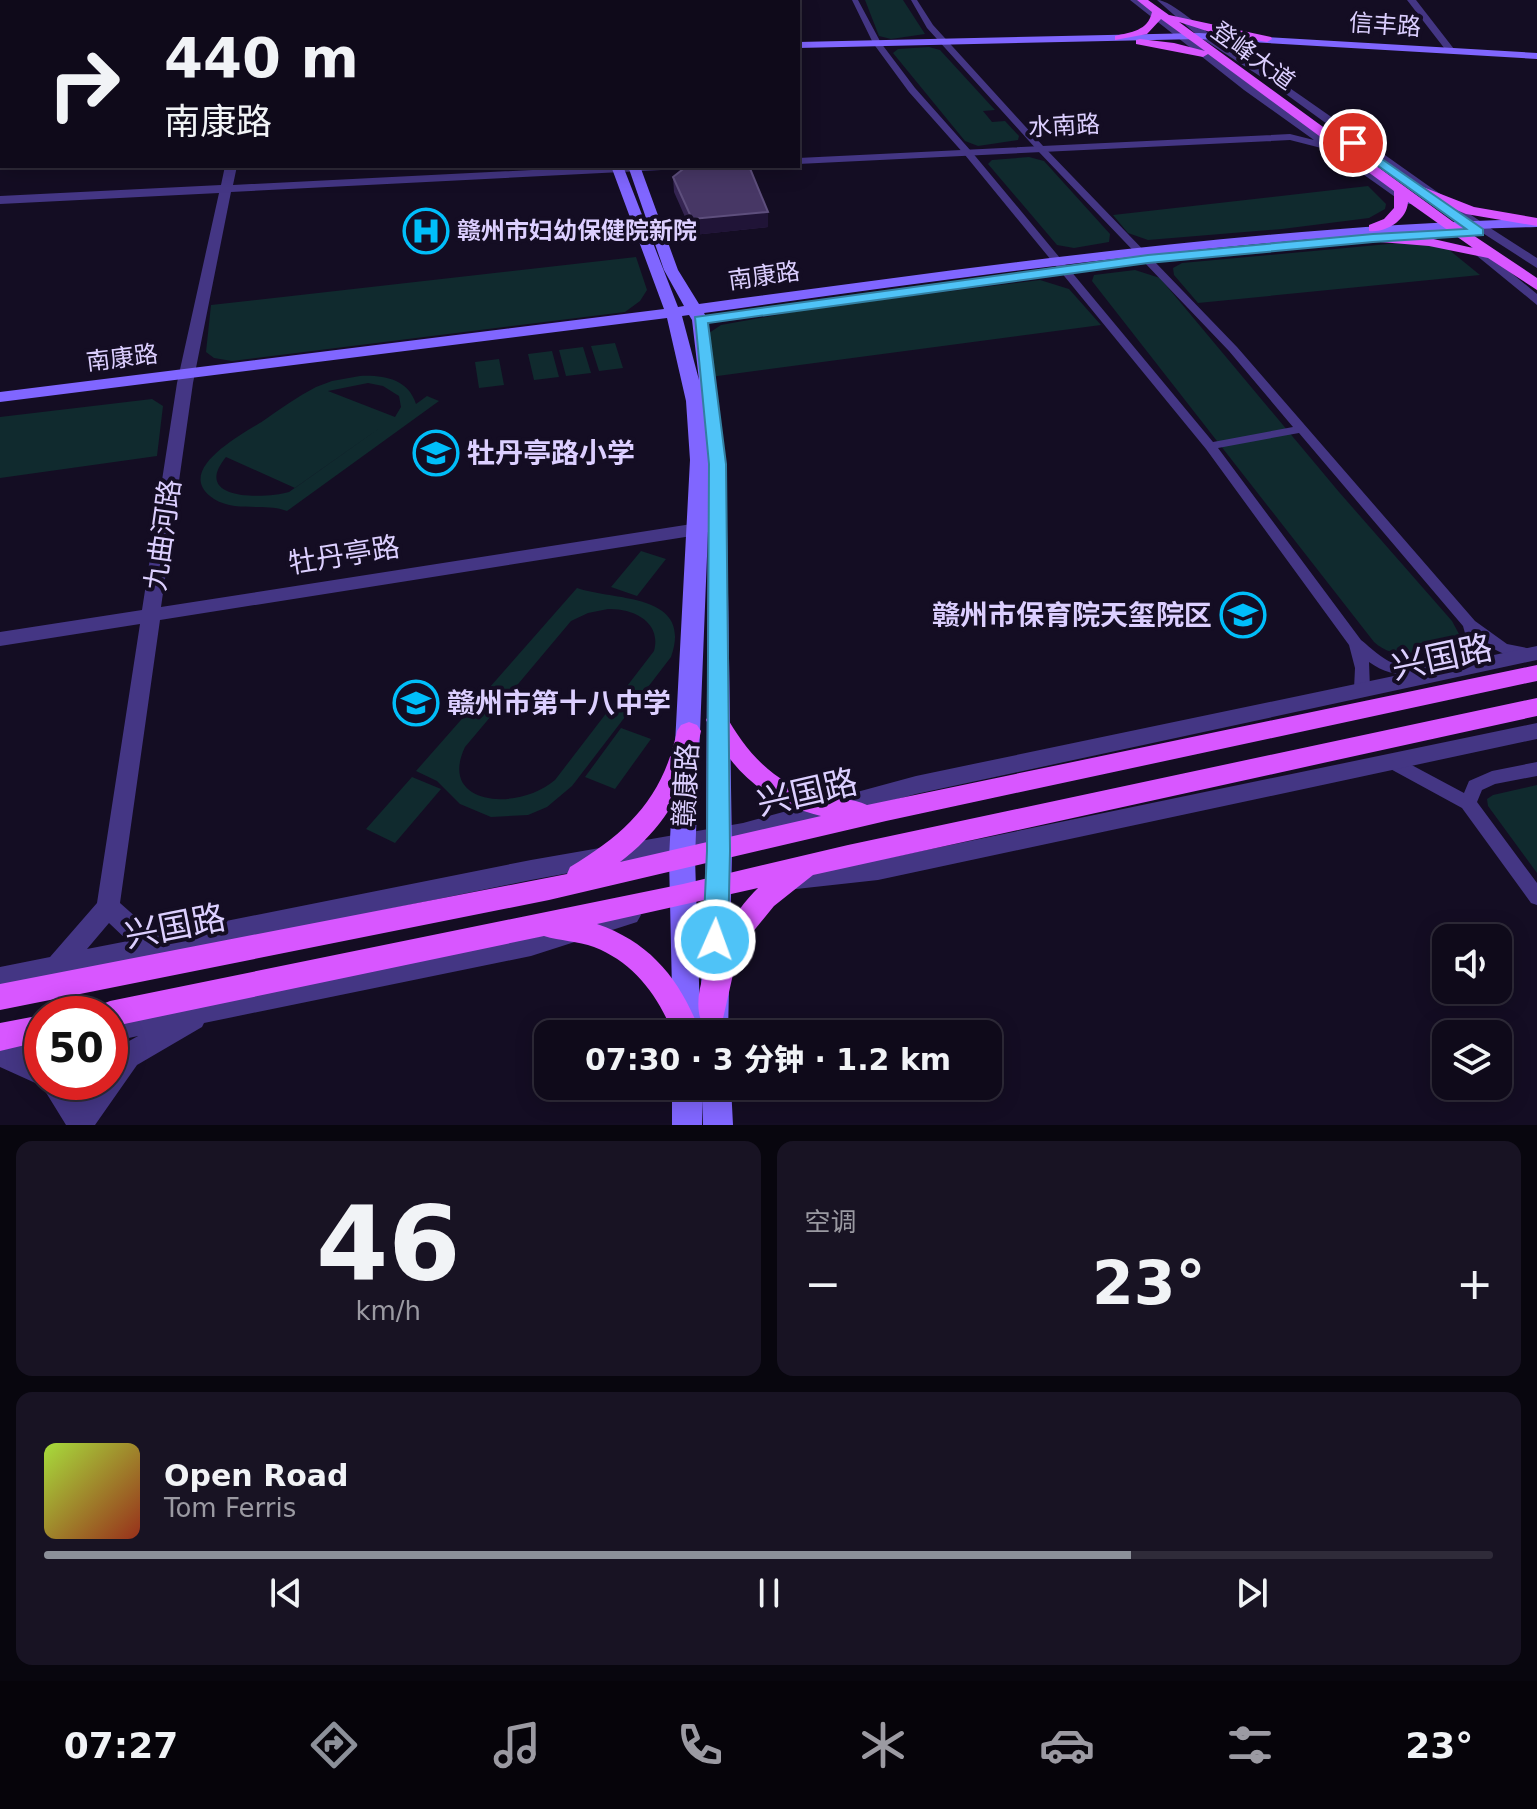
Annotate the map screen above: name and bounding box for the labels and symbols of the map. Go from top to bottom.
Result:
street label: 信丰路 [1348,9,1422,41]
street label: 登峰大道 [1206,16,1300,96]
pin [1319,109,1387,177]
street label: 水南路 [1027,110,1101,142]
hospital icon: 赣州市妇幼保健院新院 [402,207,450,255]
place label: 赣州市妇幼保健院新院 [457,217,697,245]
street label: 南康路 [726,257,802,295]
street label: 南康路 [85,340,159,376]
school or university icon: 牡丹亭路小学 [412,429,460,477]
place label: 牡丹亭路小学 [467,437,635,470]
street label: 九曲河路 [139,477,187,593]
street label: 牡丹亭路 [286,530,402,580]
school or university icon: 赣州市保育院天玺院区 [1219,591,1267,639]
place label: 赣州市保育院天玺院区 [932,599,1212,632]
street label: 兴国路 [1388,627,1496,687]
school or university icon: 赣州市第十八中学 [392,679,440,727]
place label: 赣州市第十八中学 [447,687,671,720]
street label: 赣康路 [667,742,705,828]
street label: 兴国路 [753,761,861,823]
street label: 兴国路 [121,897,229,955]
position arrow [673,898,757,982]
speed limit sign: 50 [24,996,128,1100]

